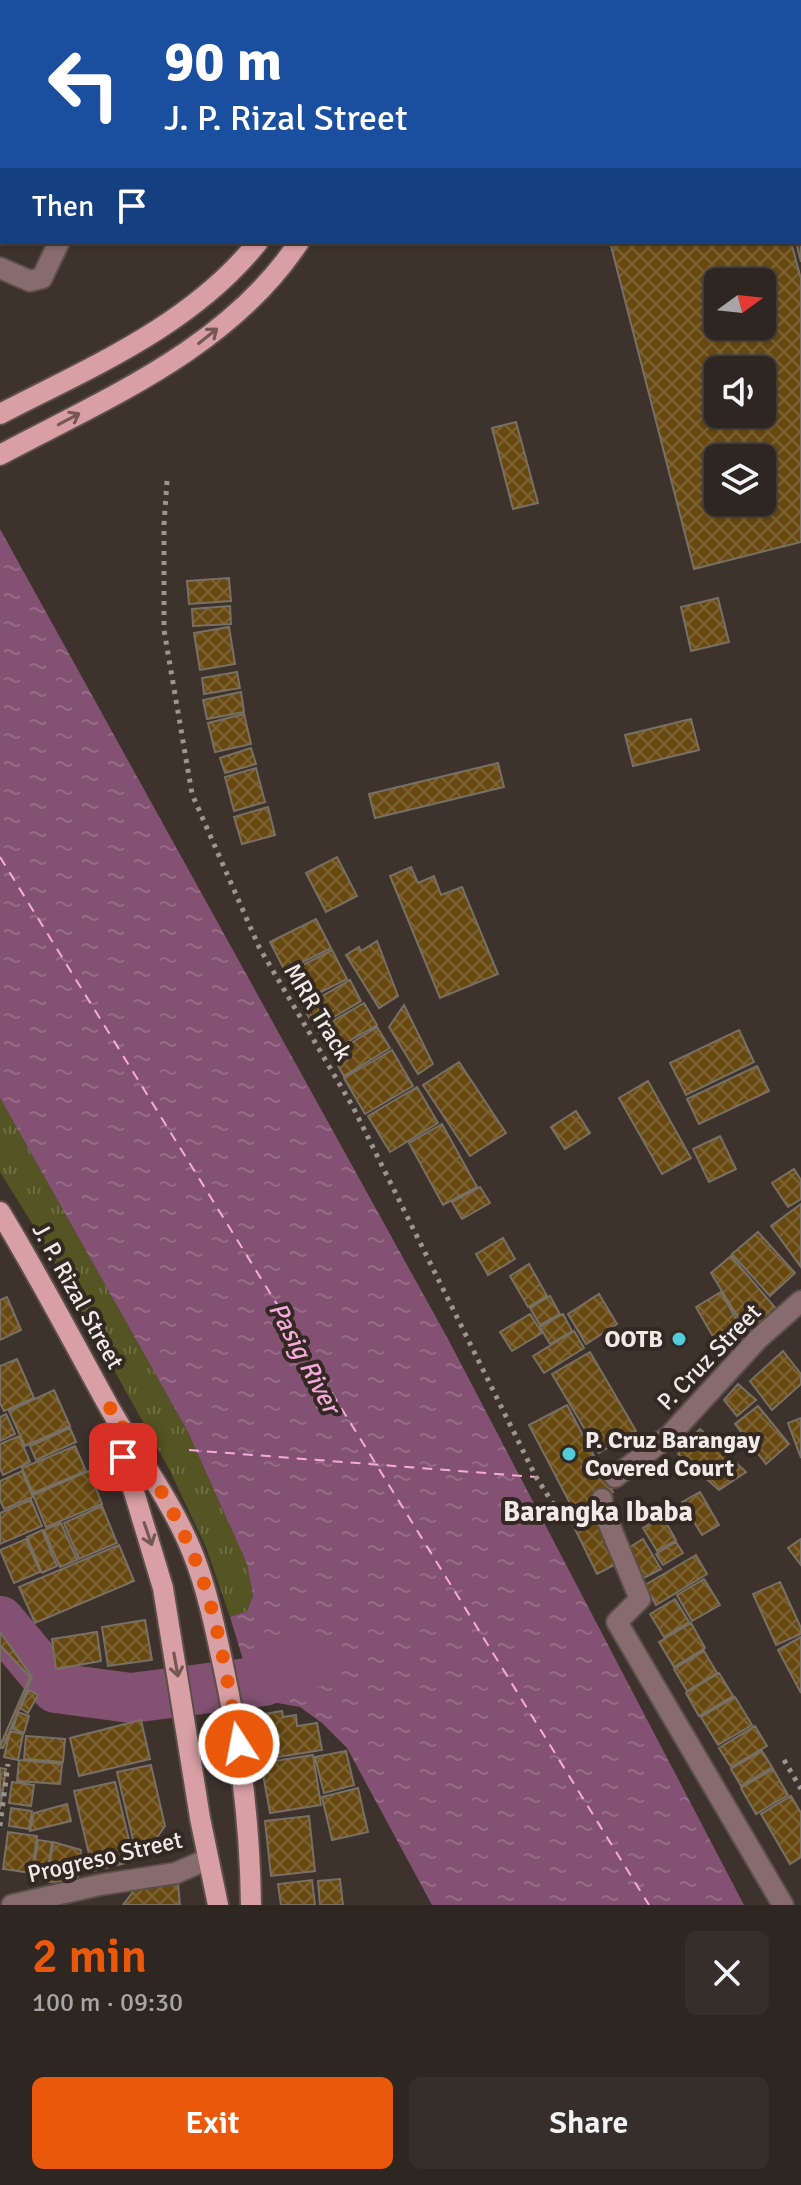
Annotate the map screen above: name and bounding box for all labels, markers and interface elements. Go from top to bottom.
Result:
text: 90 m [164,27,282,96]
icon: left [32,32,136,136]
text: J. P. Rizal Street [164,96,408,141]
icon: arrive [110,184,154,228]
text: Then [32,188,94,225]
north arrow [704,268,776,340]
map controls [704,268,776,516]
one-way arrow [197,327,218,344]
button: sound [704,356,776,428]
one-way arrow [57,410,80,426]
button: layers [704,444,776,516]
street label: MRR Track [277,958,359,1066]
street label: J. P. Rizal Street [26,1218,130,1374]
water label: Pasig River [261,1297,348,1422]
street label: P. Cruz Street [651,1297,767,1417]
place label: OOTB [604,1324,663,1354]
marker: OOTB [670,1330,688,1348]
pin [89,1423,157,1491]
place label: P. Cruz Barangay Covered Court [585,1425,760,1483]
icon: arrive [101,1435,145,1479]
marker: P. Cruz Barangay Covered Court [560,1445,578,1463]
district label: Barangka Ibaba [503,1495,693,1529]
one-way arrow [141,1522,156,1547]
one-way arrow [170,1652,185,1677]
position arrow [197,1702,281,1786]
street label: Progreso Street [25,1825,185,1889]
text: 2 min [32,1927,147,1986]
button: close [685,1931,769,2015]
text: 100 m · 09:30 [32,1987,183,2019]
button: Exit [32,2077,393,2169]
button: Share [409,2077,769,2169]

